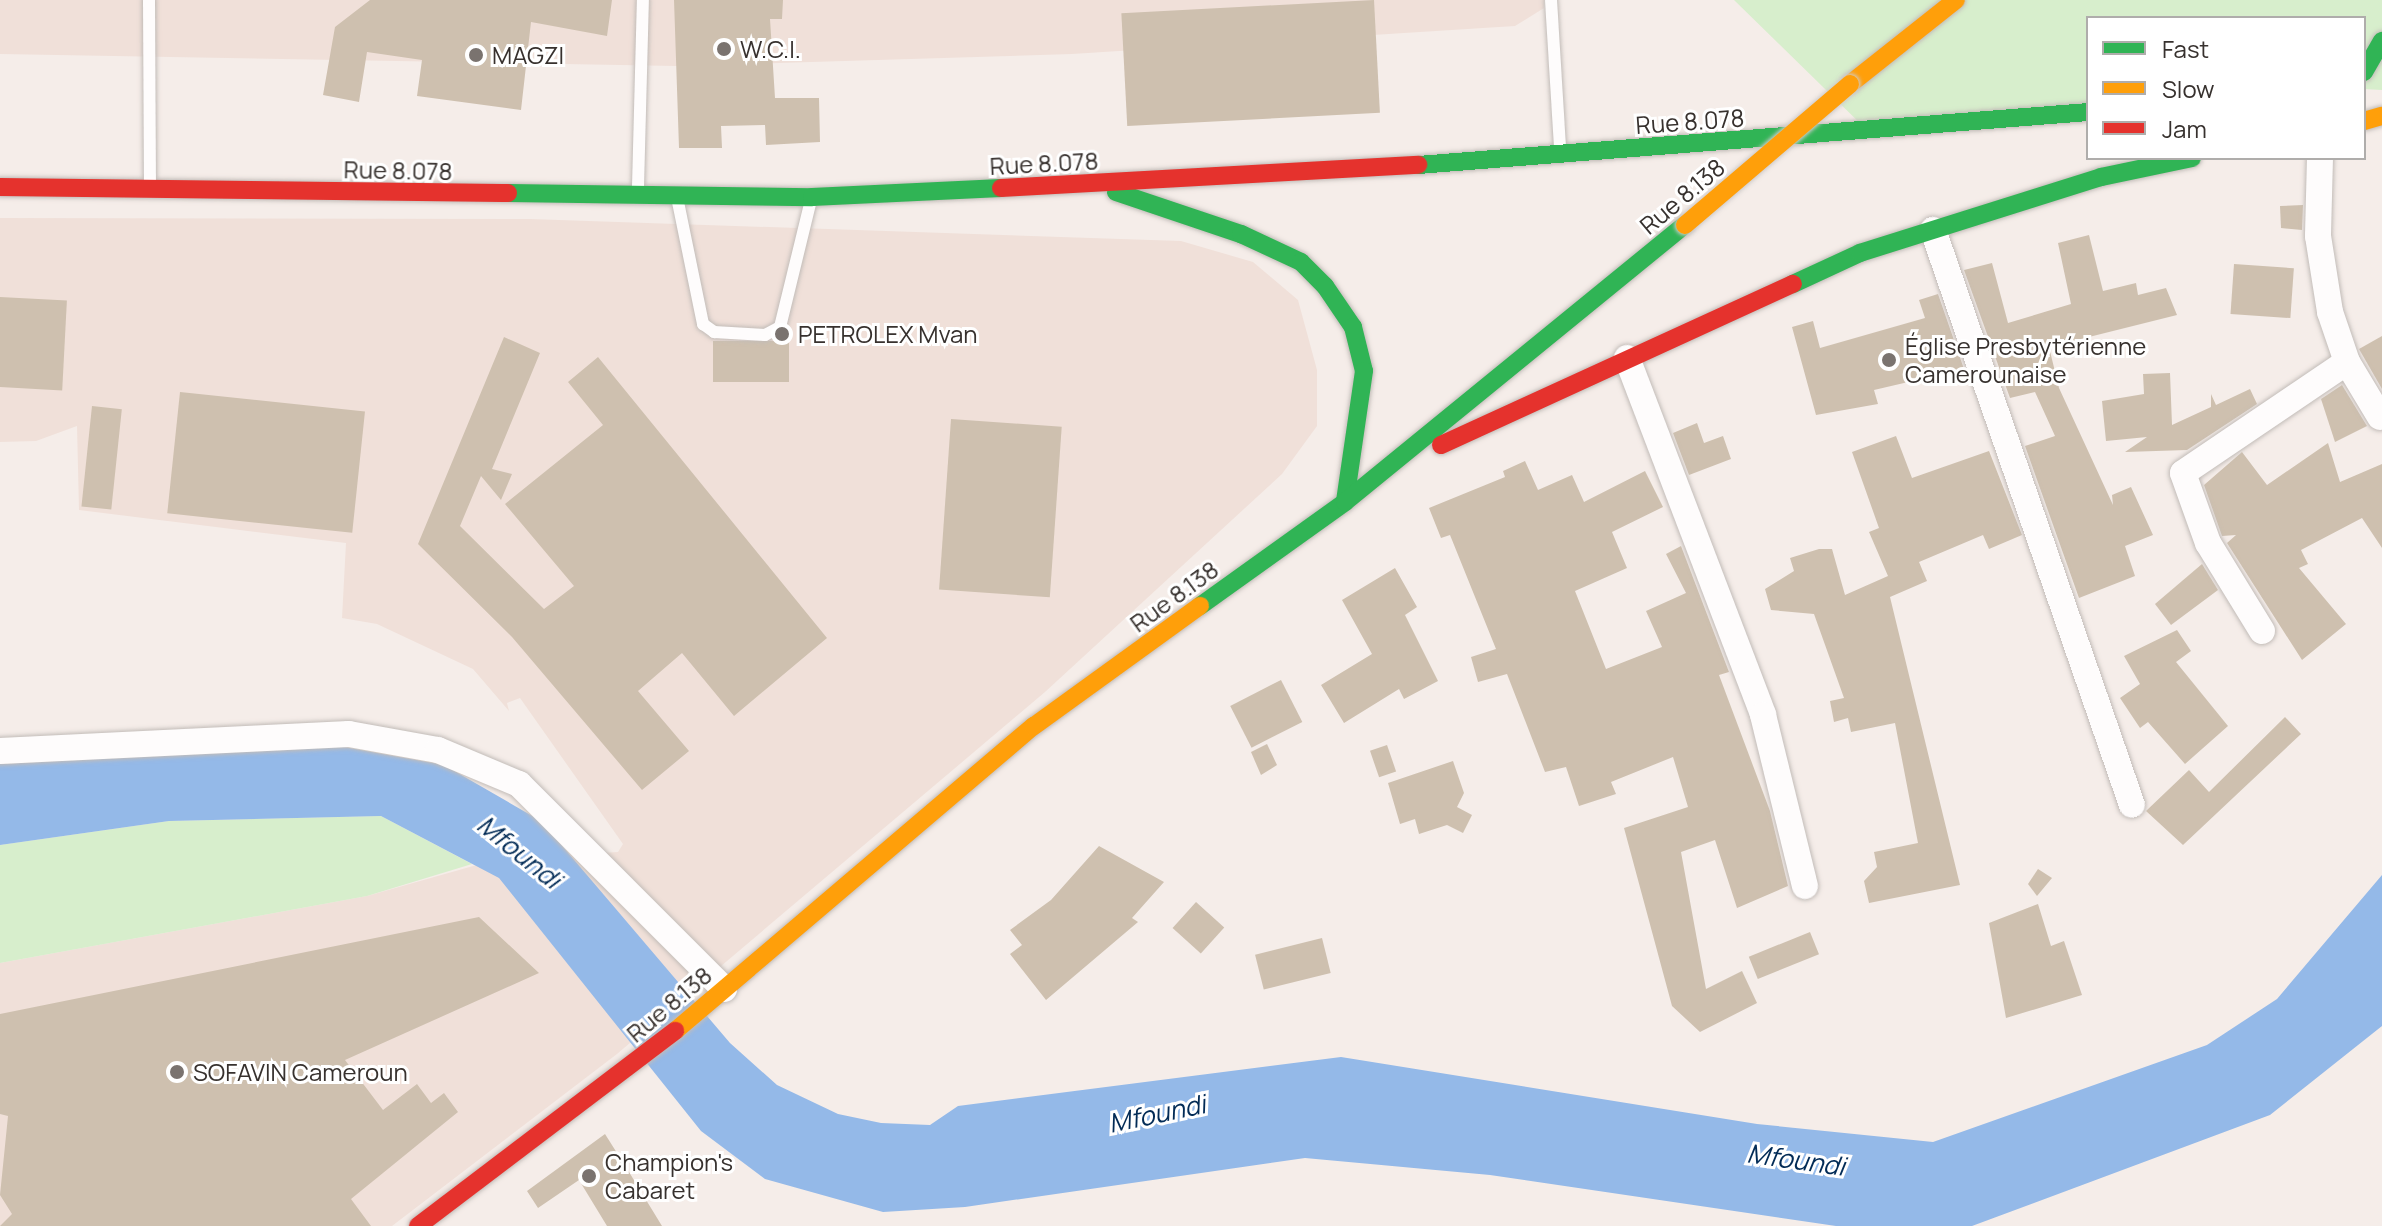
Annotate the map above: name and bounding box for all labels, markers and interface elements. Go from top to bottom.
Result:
legend [2086,16,2366,160]
text: Fast [2162,32,2209,65]
place label: W.C.I. [740,35,801,63]
marker: W.C.I. [715,40,733,58]
place label: MAGZI [492,41,564,69]
marker: MAGZI [467,46,485,64]
text: Slow [2162,72,2215,105]
street label: Rue 8.078 [1635,103,1745,139]
text: Jam [2162,112,2207,145]
street label: Rue 8.078 [989,146,1099,180]
street label: Rue 8.138 [1634,152,1730,240]
street label: Rue 8.078 [343,155,453,185]
place label: PETROLEX Mvan [798,320,977,348]
marker: PETROLEX Mvan [773,325,791,343]
place label: Église Presbytérienne Camerounaise [1905,332,2146,388]
marker: Église Presbytérienne Camerounaise [1880,351,1898,369]
street label: Rue 8.138 [1124,554,1224,638]
water label: Mfoundi [471,809,567,895]
street label: Rue 8.138 [621,960,717,1048]
place label: SOFAVIN Cameroun [193,1058,408,1086]
marker: SOFAVIN Cameroun [168,1063,186,1081]
water label: Mfoundi [1106,1089,1208,1139]
water label: Mfoundi [1745,1138,1847,1182]
place label: Champion's Cabaret [605,1148,733,1204]
marker: Champion's Cabaret [580,1167,598,1185]

